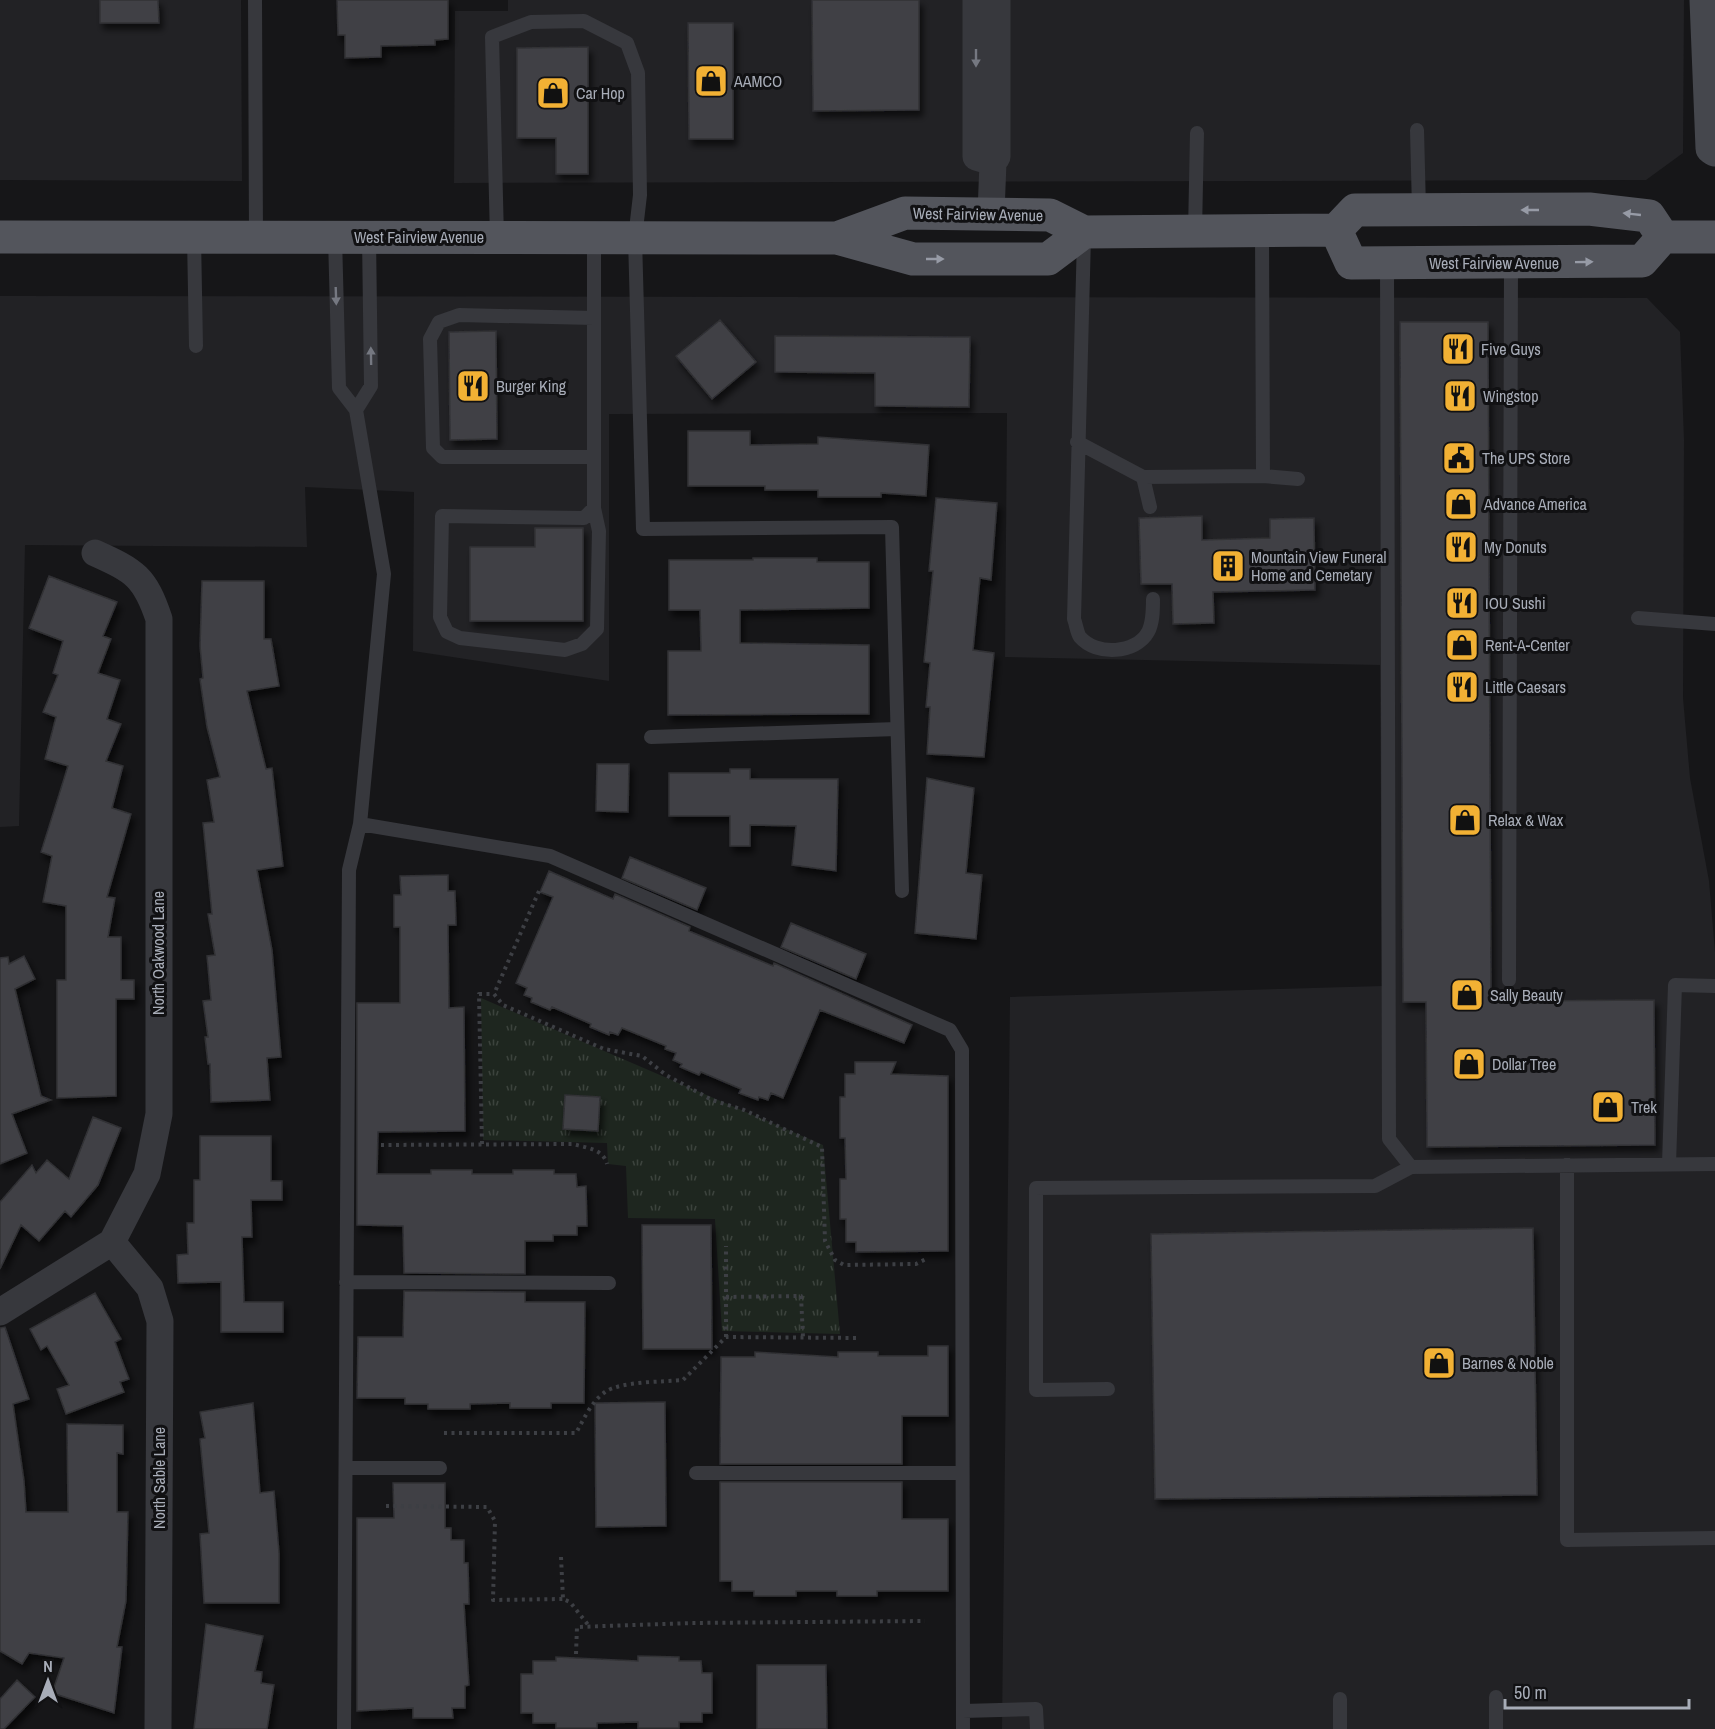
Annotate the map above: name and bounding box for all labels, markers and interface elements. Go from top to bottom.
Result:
one-way arrow [971,49,981,68]
shop icon: AAMCO [693,63,729,99]
place label: AAMCO [733,70,782,92]
shop icon: Car Hop [535,75,571,111]
place label: Car Hop [576,82,625,104]
street label: West Fairview Avenue [913,202,1043,226]
one-way arrow [1521,205,1540,215]
one-way arrow [1622,209,1641,219]
street label: West Fairview Avenue [354,226,484,248]
street label: West Fairview Avenue [1429,252,1559,274]
one-way arrow [925,254,944,264]
one-way arrow [1575,257,1594,267]
one-way arrow [331,286,341,305]
restaurant icon: Five Guys [1440,331,1476,367]
place label: Five Guys [1481,338,1541,360]
one-way arrow [366,346,375,365]
restaurant icon: Burger King [455,368,491,404]
place label: Burger King [496,375,567,397]
restaurant icon: Wingstop [1442,378,1478,414]
place label: Wingstop [1483,385,1538,407]
public building icon: The UPS Store [1441,440,1477,476]
place label: The UPS Store [1482,447,1570,469]
shop icon: Advance America [1443,486,1479,522]
place label: Advance America [1483,493,1588,515]
restaurant icon: My Donuts [1443,529,1479,565]
place label: My Donuts [1484,536,1547,558]
place label: Mountain View Funeral Home and Cemetary [1251,546,1387,586]
building icon: Mountain View Funeral Home and Cemetary [1210,548,1246,584]
restaurant icon: IOU Sushi [1444,585,1480,621]
place label: IOU Sushi [1485,592,1546,614]
shop icon: Rent-A-Center [1444,627,1480,663]
place label: Rent-A-Center [1485,634,1570,656]
restaurant icon: Little Caesars [1444,669,1480,705]
place label: Little Caesars [1485,676,1566,698]
shop icon: Relax & Wax [1447,802,1483,838]
place label: Relax & Wax [1488,809,1564,831]
street label: North Oakwood Lane [147,891,169,1015]
shop icon: Sally Beauty [1449,977,1485,1013]
place label: Sally Beauty [1490,984,1563,1006]
shop icon: Dollar Tree [1451,1046,1487,1082]
place label: Dollar Tree [1492,1053,1556,1075]
shop icon: Trek [1590,1089,1626,1125]
place label: Trek [1631,1096,1657,1118]
shop icon: Barnes & Noble [1421,1345,1457,1381]
place label: Barnes & Noble [1462,1352,1554,1374]
street label: North Sable Lane [148,1427,170,1529]
north arrow [18,1651,78,1711]
text: N [43,1655,53,1677]
scale bar [1505,1672,1690,1710]
text: 50 m [1514,1680,1547,1705]

